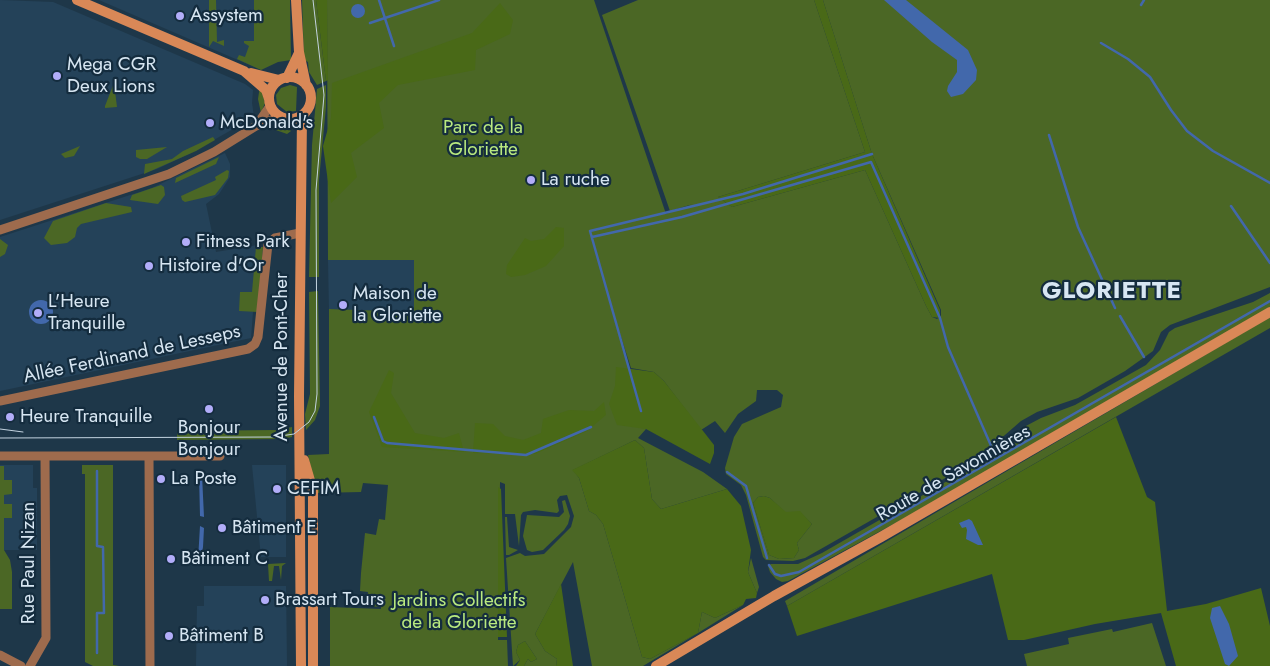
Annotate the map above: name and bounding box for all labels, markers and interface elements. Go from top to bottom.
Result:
place label: Assystem [190,5,263,27]
marker: Assystem [174,10,186,22]
place label: Mega CGR Deux Lions [67,54,156,98]
marker: Mega CGR Deux Lions [51,70,63,82]
place label: McDonald's [220,112,313,134]
marker: McDonald's [204,117,216,129]
park label: Parc de la Gloriette [443,117,523,161]
place label: La ruche [541,169,610,191]
marker: La ruche [525,174,537,186]
place label: Fitness Park [196,231,290,253]
marker: Fitness Park [180,236,192,248]
place label: Histoire d'Or [159,255,264,277]
marker: Histoire d'Or [143,260,155,272]
street label: Avenue de Pont-Cher [271,272,293,442]
district label: GLORIETTE [1041,278,1183,306]
place label: Maison de la Gloriette [353,283,442,327]
place label: L'Heure Tranquille [48,291,125,335]
marker: Maison de la Gloriette [337,299,349,311]
marker: L'Heure Tranquille [32,307,44,319]
street label: Allée Ferdinand de Lesseps [21,321,243,389]
marker: Bonjour Bonjour [203,403,215,415]
place label: Heure Tranquille [20,406,152,428]
marker: Heure Tranquille [4,411,16,423]
place label: Bonjour Bonjour [178,417,240,461]
street label: Route de Savonnières [873,421,1035,527]
place label: La Poste [171,468,237,490]
marker: La Poste [155,473,167,485]
place label: CEFIM [287,478,340,500]
marker: CEFIM [271,483,283,495]
street label: Rue Paul Nizan [18,502,40,624]
place label: Bâtiment E [232,517,317,539]
marker: Bâtiment E [216,522,228,534]
place label: Bâtiment C [181,548,268,570]
marker: Bâtiment C [165,553,177,565]
place label: Brassart Tours [275,589,384,611]
park label: Jardins Collectifs de la Gloriette [393,590,525,634]
marker: Brassart Tours [259,594,271,606]
place label: Bâtiment B [179,625,264,647]
marker: Bâtiment B [163,630,175,642]

